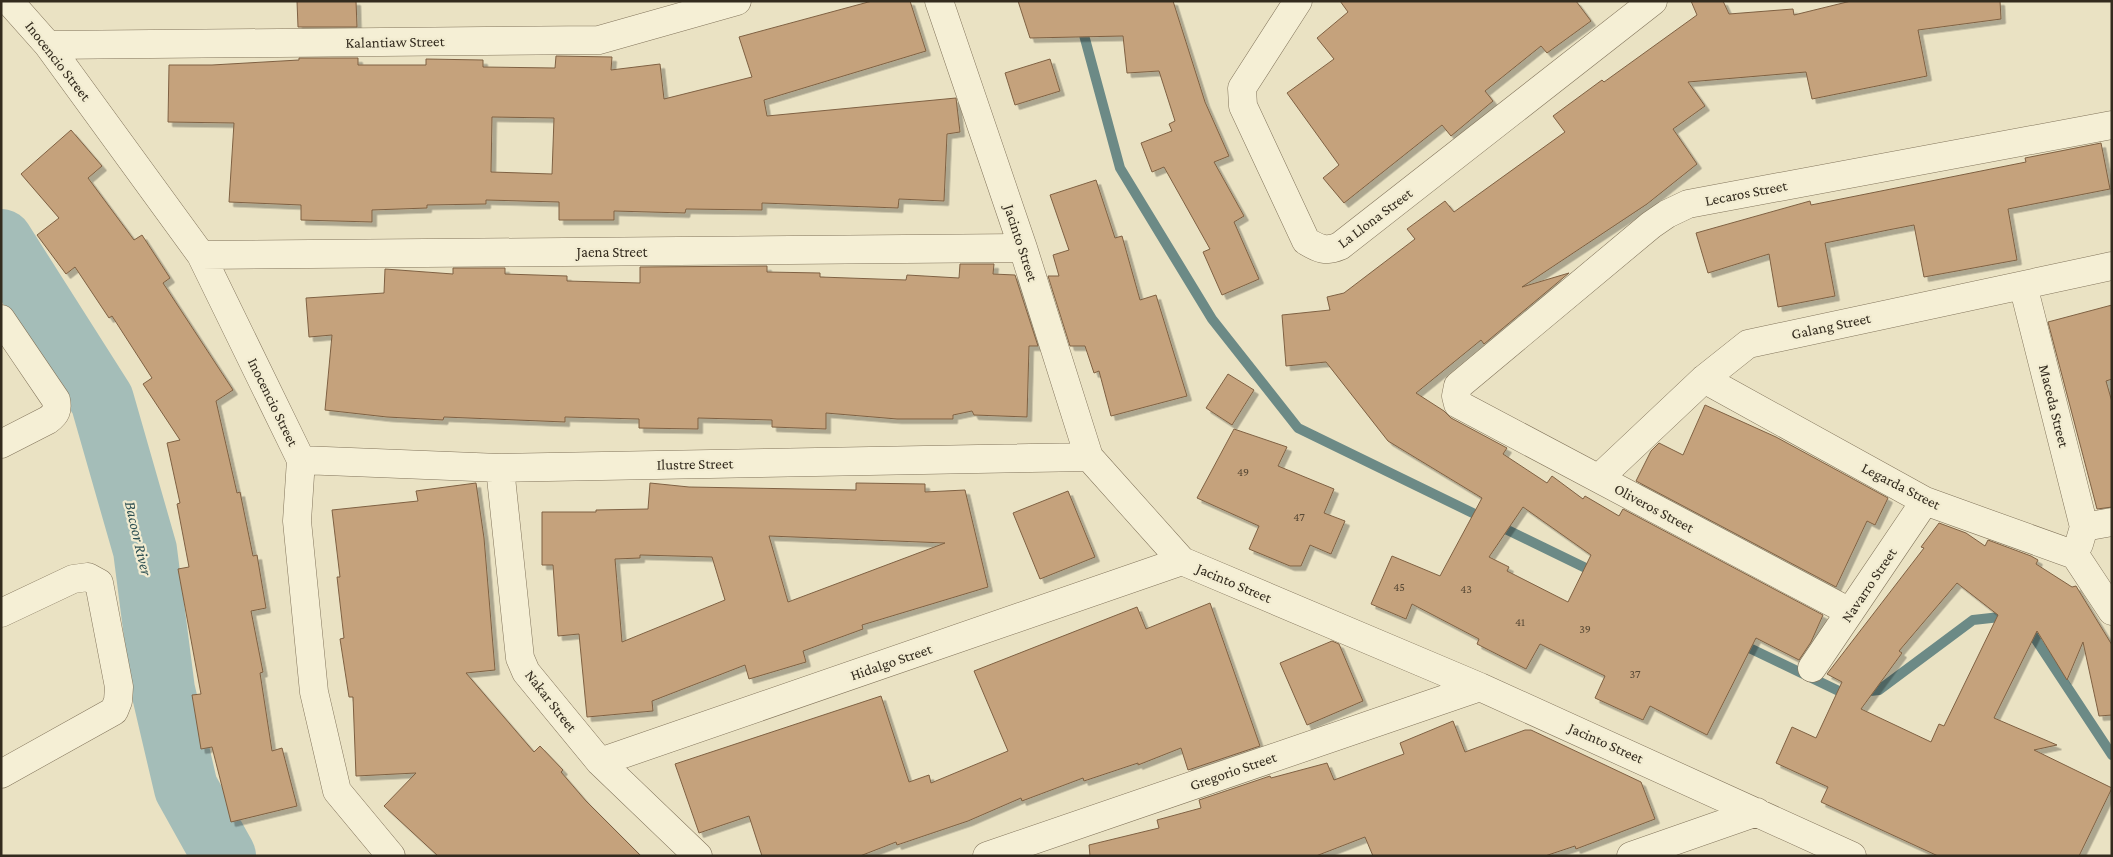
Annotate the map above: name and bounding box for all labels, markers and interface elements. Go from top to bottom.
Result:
street label: Inocencio Street [22,18,95,105]
street label: Kalantiaw Street [345,33,446,51]
street label: Lecaros Street [1703,177,1790,209]
street label: La Llona Street [1335,184,1416,251]
street label: Jacinto Street [999,201,1041,285]
street label: Jaena Street [575,244,648,261]
street label: Galang Street [1790,310,1873,343]
street label: Inocencio Street [245,355,302,450]
street label: Maceda Street [2036,363,2072,450]
street label: Ilustre Street [656,455,735,473]
street label: Legarda Street [1859,459,1944,514]
house number: 49 [1237,465,1249,479]
street label: Oliveros Street [1612,480,1697,536]
water label: Bacoor River [122,499,155,577]
house number: 47 [1293,510,1305,524]
street label: Navarro Street [1838,544,1900,625]
street label: Jacinto Street [1192,559,1275,607]
house number: 45 [1393,580,1405,594]
house number: 43 [1460,582,1472,596]
house number: 41 [1515,615,1525,629]
house number: 39 [1579,622,1591,636]
street label: Hidalgo Street [848,640,935,684]
street label: Nakar Street [522,667,581,736]
house number: 37 [1629,667,1641,681]
street label: Jacinto Street [1564,719,1647,768]
street label: Gregorio Street [1188,748,1280,794]

